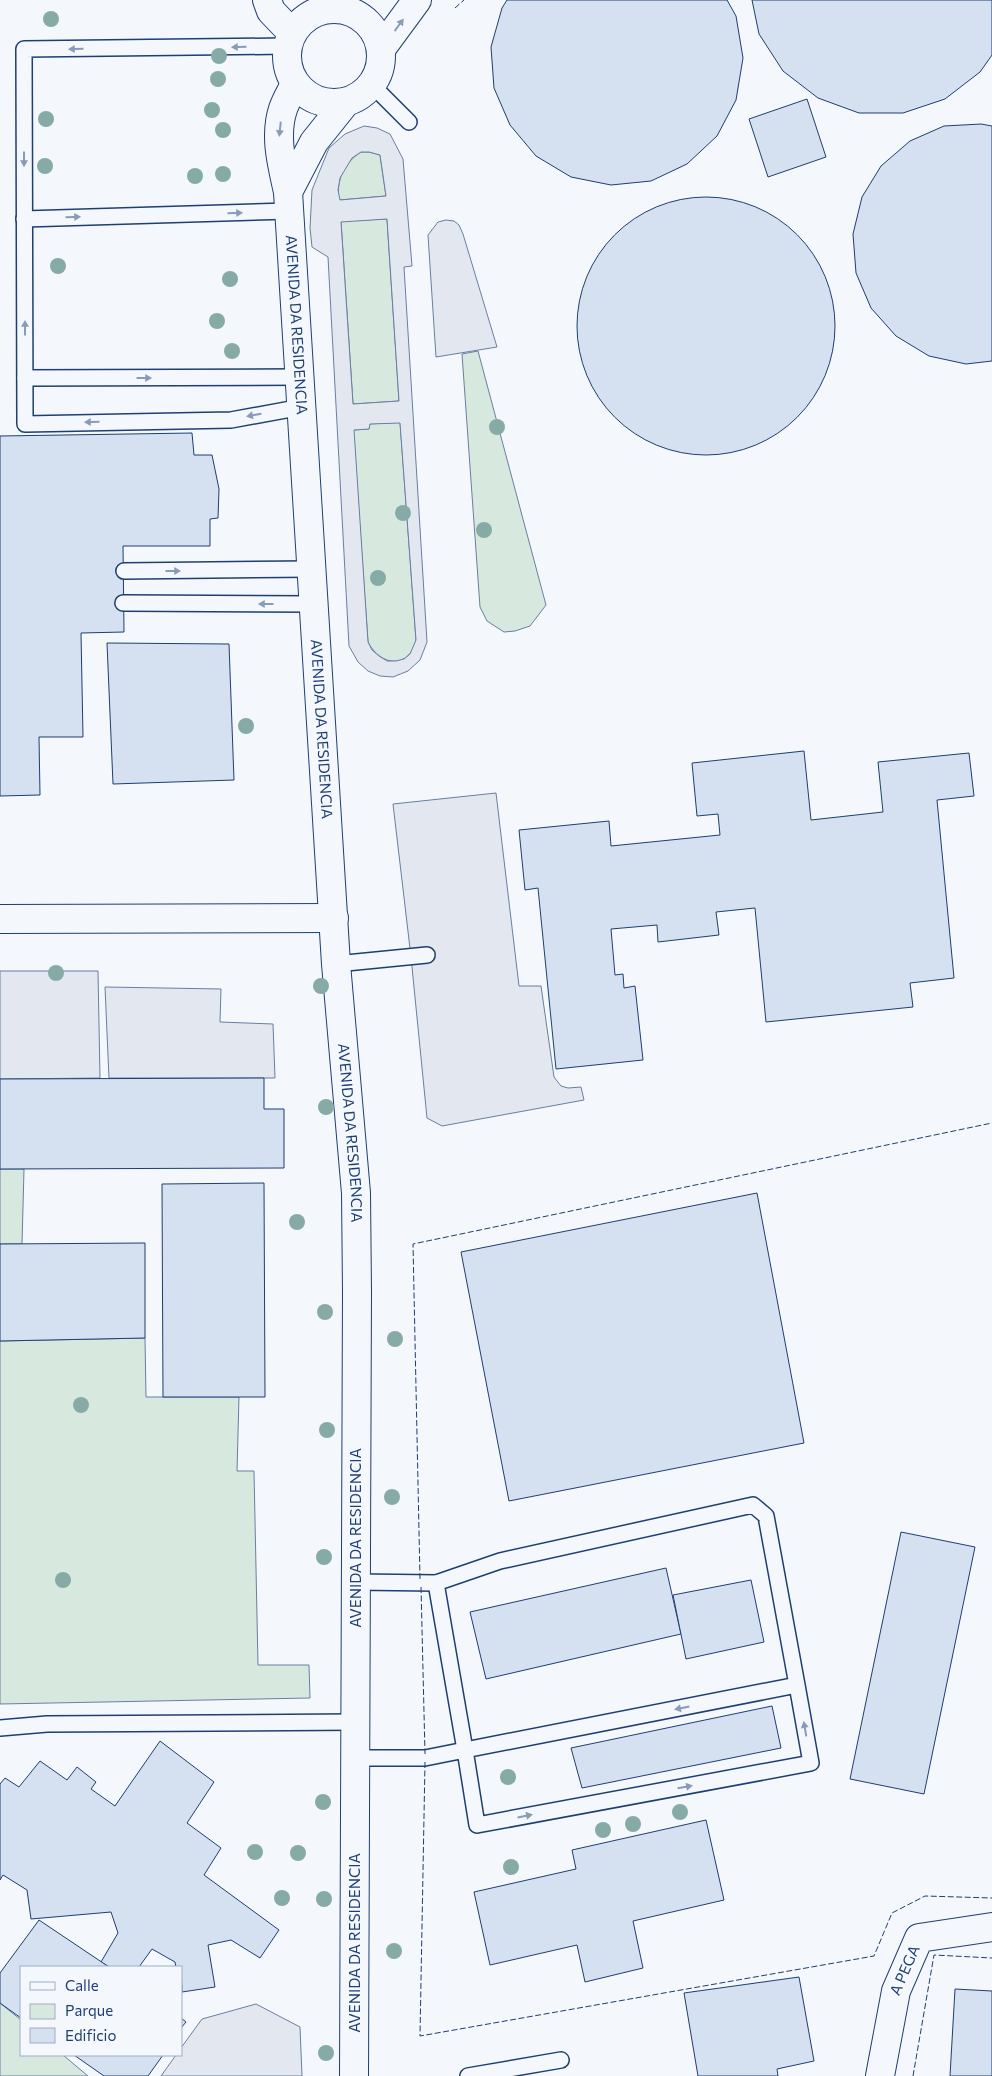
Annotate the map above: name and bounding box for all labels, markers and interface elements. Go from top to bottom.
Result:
one-way arrow [394,18,404,31]
one-way arrow [230,43,246,51]
one-way arrow [68,45,84,53]
one-way arrow [276,122,284,138]
one-way arrow [20,152,28,168]
one-way arrow [228,208,244,216]
one-way arrow [65,213,81,221]
street label: AVENIDA DA RESIDENCIA [283,234,312,415]
one-way arrow [21,320,29,336]
one-way arrow [136,374,152,382]
one-way arrow [246,412,262,420]
one-way arrow [84,418,100,426]
one-way arrow [165,567,181,575]
one-way arrow [258,600,274,608]
street label: AVENIDA DA RESIDENCIA [308,639,337,819]
street label: AVENIDA DA RESIDENCIA [335,1042,366,1223]
street label: AVENIDA DA RESIDENCIA [346,1448,364,1628]
one-way arrow [673,1704,689,1712]
one-way arrow [800,1721,808,1737]
one-way arrow [678,1782,694,1790]
one-way arrow [518,1812,534,1820]
street label: AVENIDA DA RESIDENCIA [345,1853,363,2033]
street label: A PEGA [885,1942,923,1998]
legend [20,1966,182,2056]
text: Calle [65,1976,99,1994]
text: Parque [65,2001,113,2019]
text: Edificio [65,2026,116,2044]

